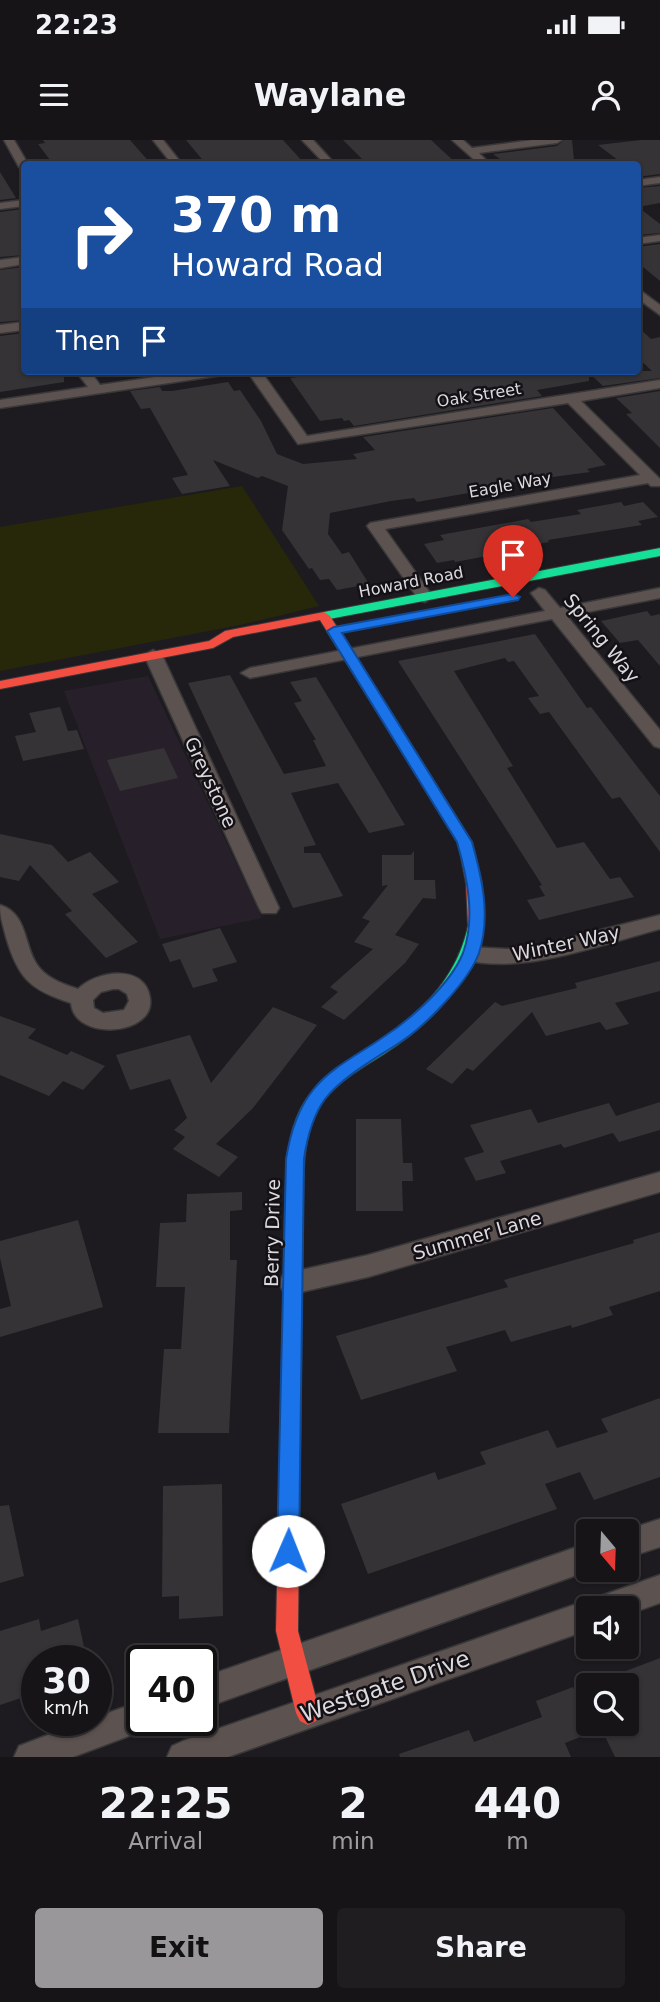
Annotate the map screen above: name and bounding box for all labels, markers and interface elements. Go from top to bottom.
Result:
text: 22:23 [35,10,118,40]
icon: menu [35,76,73,114]
text: Waylane [254,76,406,114]
icon: person [587,76,625,114]
text: 370 m [171,187,341,244]
icon: right [56,189,147,280]
text: Howard Road [171,246,384,284]
icon: arrive [135,322,173,360]
text: Then [56,326,121,356]
street label: Oak Street [435,379,523,411]
street label: Eagle Way [467,468,553,502]
pin [483,525,543,597]
icon: arrive [494,536,532,574]
street label: Howard Road [357,563,465,601]
street label: Spring Way [560,589,644,687]
street label: Greystone [180,733,242,831]
street label: Winter Way [510,921,622,965]
street label: Berry Drive [260,1179,284,1287]
street label: Summer Lane [410,1206,544,1264]
position arrow [251,1514,325,1588]
north arrow [576,1519,639,1582]
map controls [576,1519,639,1736]
button: sound [576,1596,639,1659]
speed limit sign: 40 [126,1645,217,1736]
street label: Westgate Drive [297,1645,473,1727]
text: 30 [42,1661,91,1701]
button: search [576,1673,639,1736]
text: km/h [44,1697,89,1718]
text: 22:25 [99,1779,233,1828]
text: 2 [338,1779,368,1828]
text: 440 [474,1779,561,1828]
text: Arrival [128,1828,203,1854]
text: min [331,1828,375,1854]
text: m [506,1828,529,1854]
button: Exit [35,1908,323,1988]
button: Share [337,1908,625,1988]

